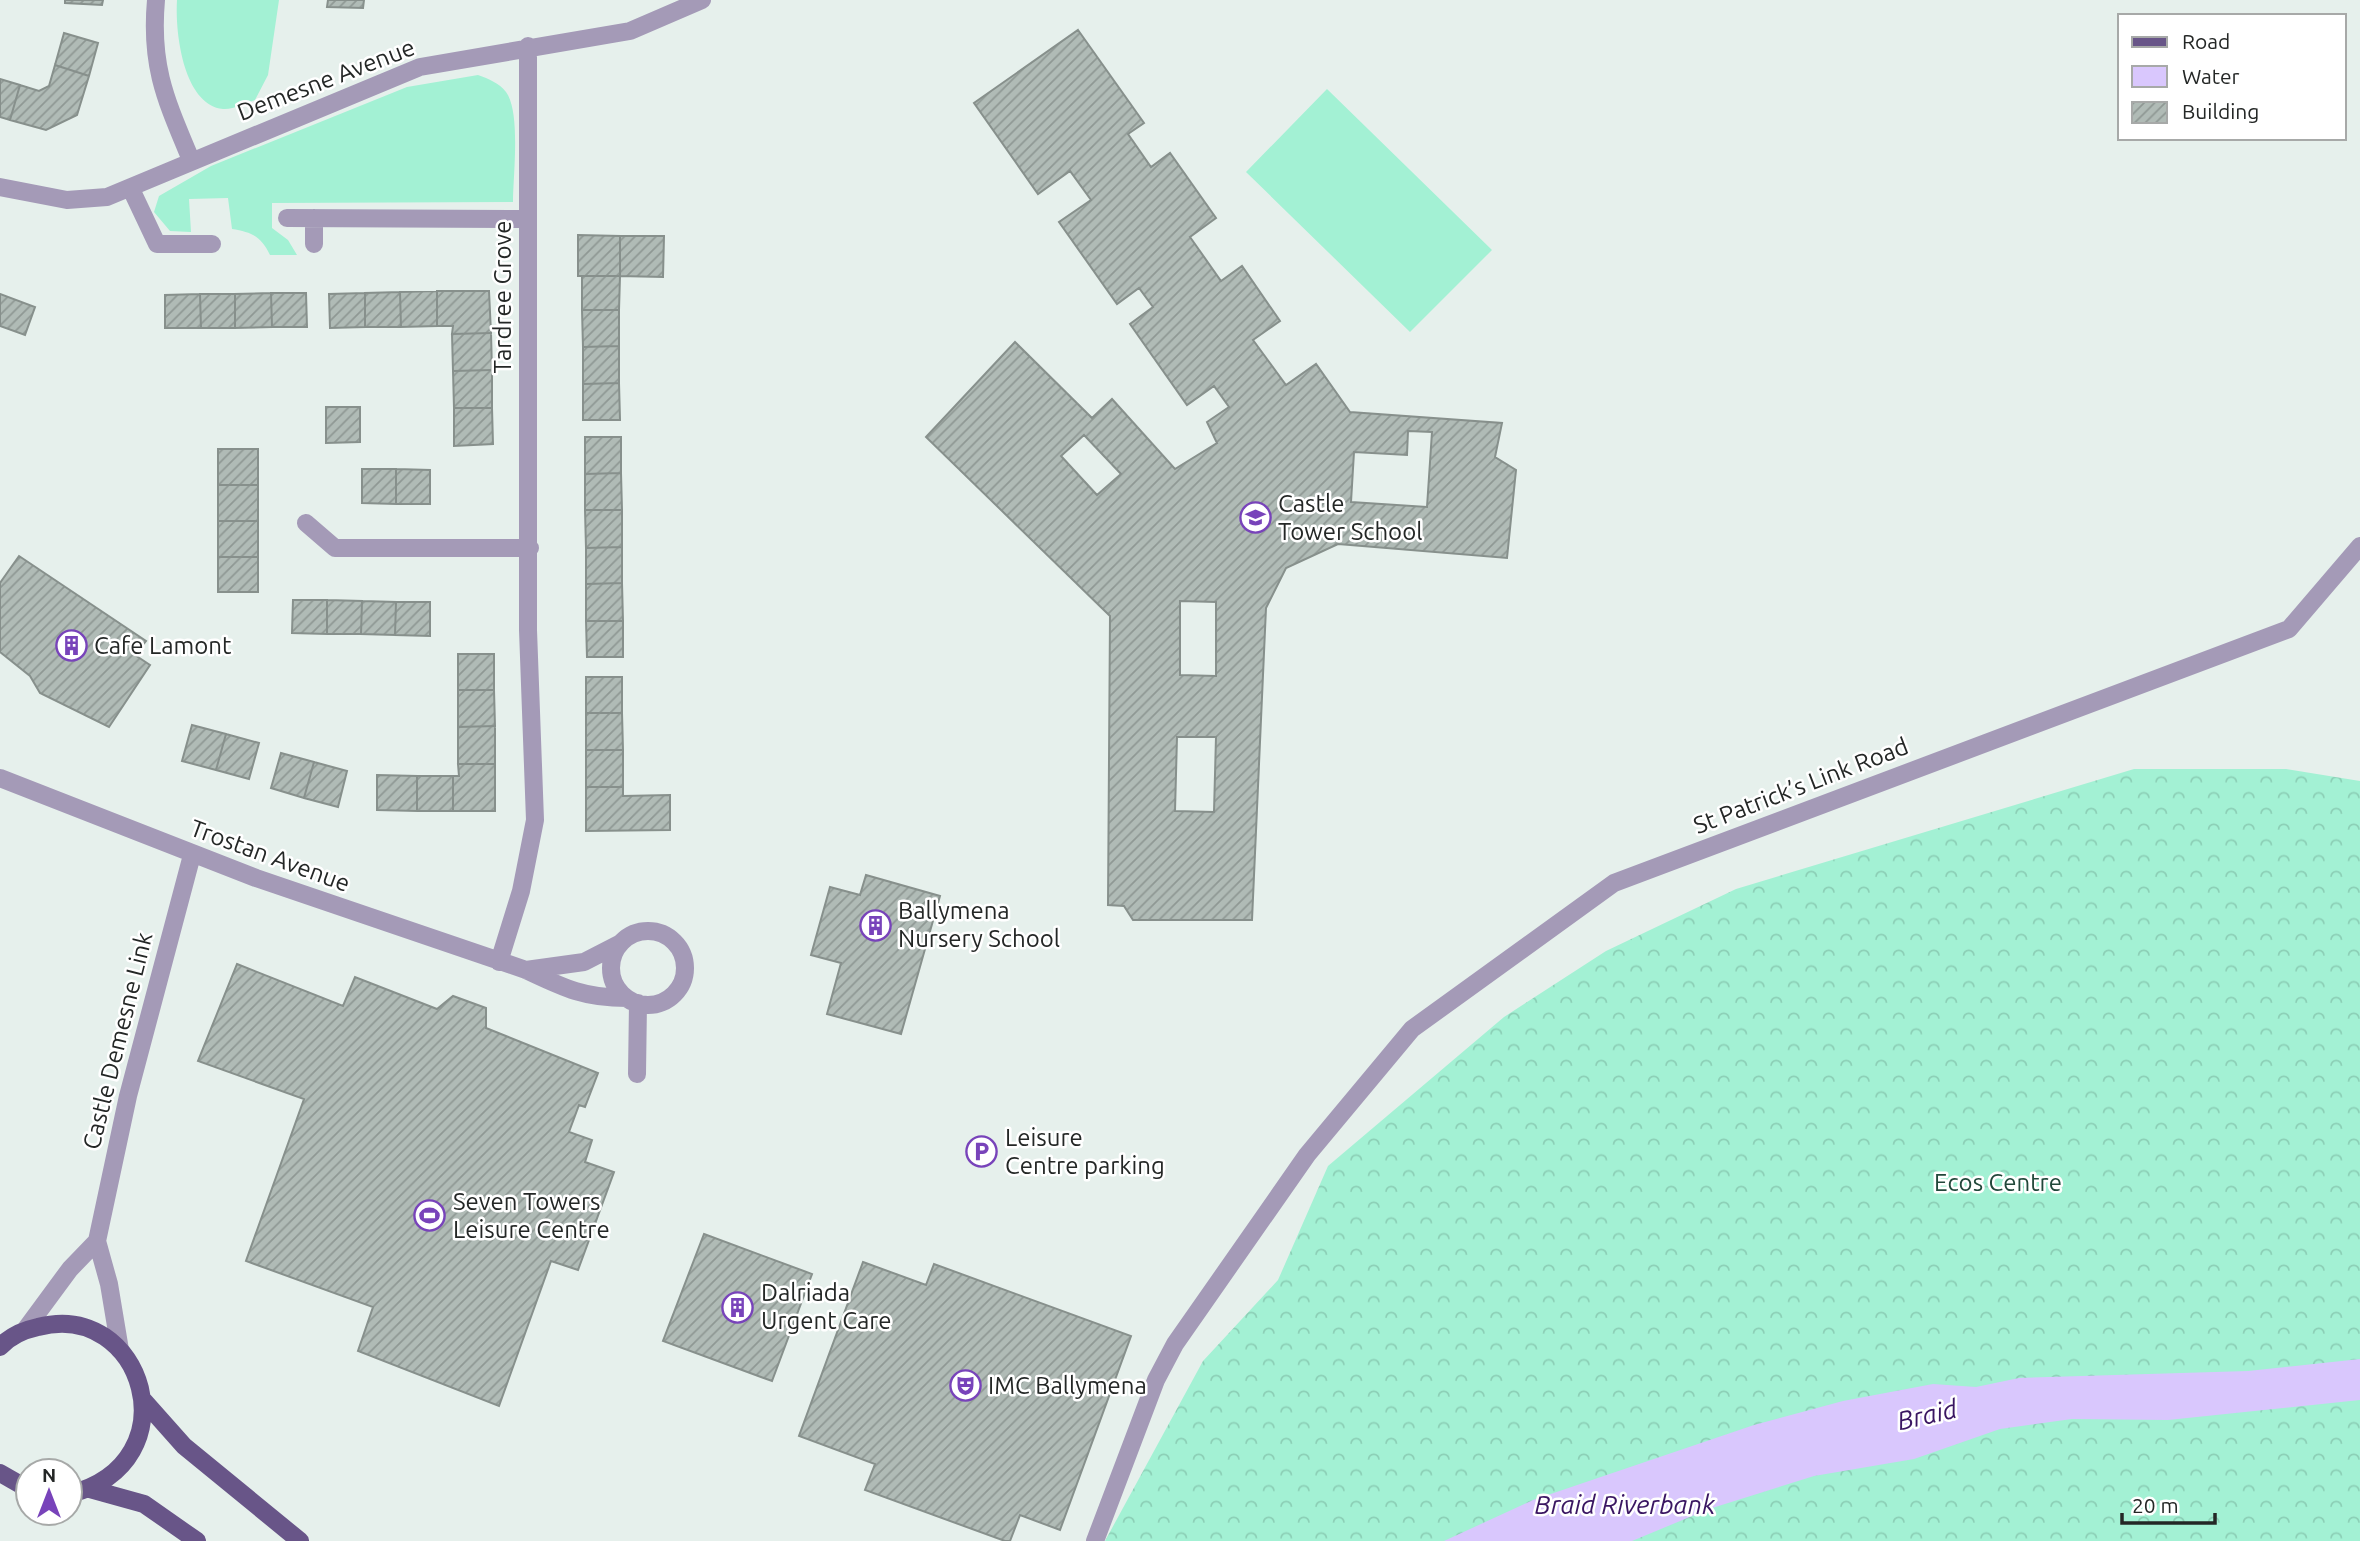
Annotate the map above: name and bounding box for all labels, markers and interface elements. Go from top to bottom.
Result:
legend [2118,14,2346,140]
text: Road [2182,29,2230,53]
street label: Demesne Avenue [233,33,418,126]
text: Water [2182,64,2240,88]
text: Building [2182,99,2259,123]
street label: Tardree Grove [489,221,516,373]
place label: Castle Tower School [1278,490,1422,545]
school or university icon: Castle Tower School [1238,501,1272,535]
building icon: Cafe Lamont [54,629,88,663]
place label: Cafe Lamont [94,632,232,659]
street label: St Patrick’s Link Road [1690,732,1912,839]
street label: Trostan Avenue [187,814,354,897]
place label: Ballymena Nursery School [898,897,1060,952]
building icon: Ballymena Nursery School [858,908,892,942]
street label: Castle Demesne Link [77,930,158,1152]
place label: Leisure Centre parking [1005,1124,1165,1179]
parking icon: Leisure Centre parking [965,1135,999,1169]
park label: Ecos Centre [1934,1169,2062,1196]
place label: Seven Towers Leisure Centre [453,1188,610,1243]
sports icon: Seven Towers Leisure Centre [413,1199,447,1233]
place label: Dalriada Urgent Care [761,1279,892,1334]
building icon: Dalriada Urgent Care [721,1290,755,1324]
theatre icon: IMC Ballymena [948,1369,982,1403]
place label: IMC Ballymena [988,1372,1147,1399]
water label: Braid [1894,1393,1961,1435]
north arrow [14,1457,84,1527]
text: N [42,1464,56,1486]
scale bar [2122,1482,2215,1526]
water label: Braid Riverbank [1535,1490,1716,1519]
text: 20 m [2132,1493,2179,1517]

